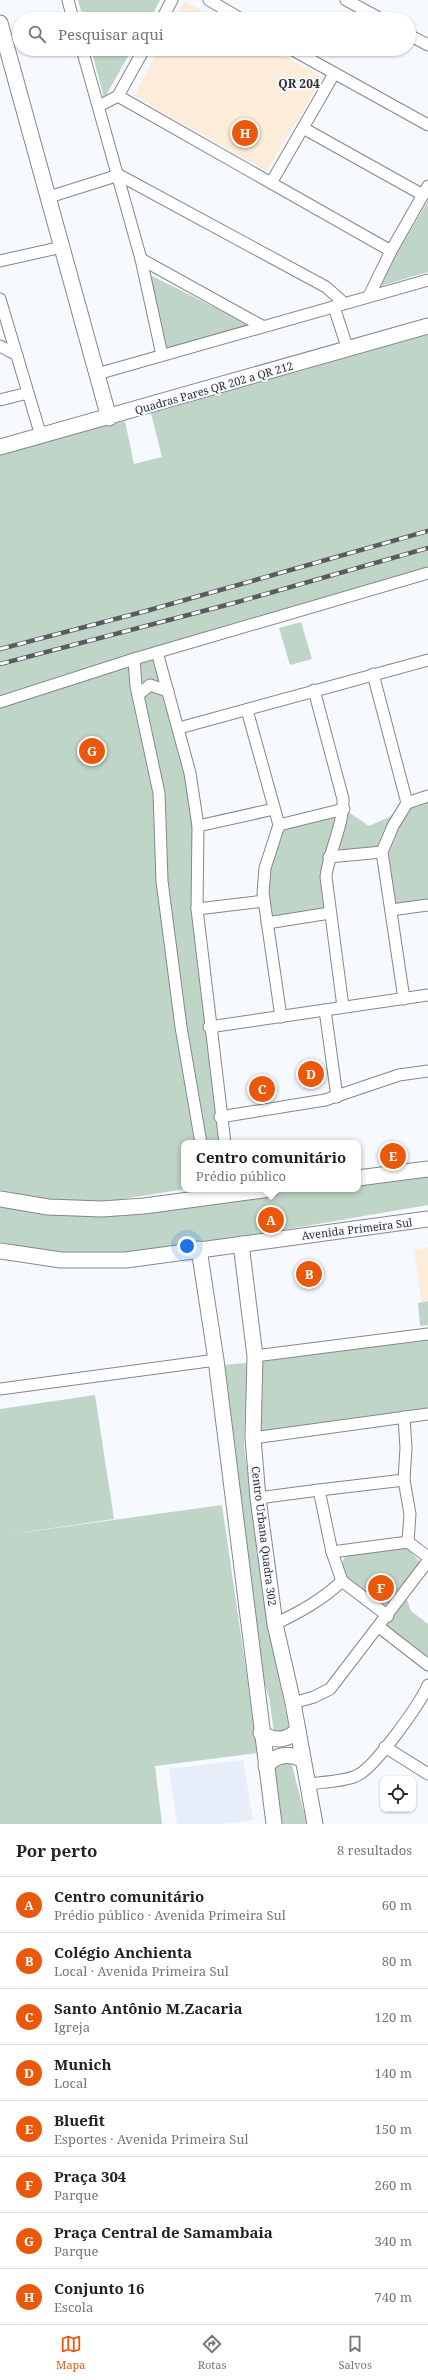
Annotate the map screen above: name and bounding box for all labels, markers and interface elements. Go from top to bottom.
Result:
search box [12,12,416,56]
icon: search [26,23,48,45]
text: Pesquisar aqui [58,24,164,44]
district label: QR 204 [278,75,320,92]
pin: H [232,118,258,148]
street label: Quadras Pares QR 202 a QR 212 [133,358,295,417]
pin: G [79,736,105,766]
pin: D [298,1059,324,1089]
pin: C [249,1074,275,1104]
popup [181,1140,361,1192]
pin: E [380,1141,406,1171]
text: Centro comunitário [196,1147,346,1167]
text: Prédio público [196,1167,286,1185]
pin: A [258,1205,284,1235]
street label: Avenida Primeira Sul [301,1214,414,1243]
your location [177,1236,197,1256]
pin: B [296,1259,322,1289]
street label: Centro Urbana Quadra 302 [248,1465,281,1607]
pin: F [368,1573,394,1603]
map controls [380,1776,416,1812]
button: locate [380,1776,416,1812]
text: Por perto [16,1839,98,1862]
text: 8 resultados [337,1841,412,1859]
text: Centro comunitário [54,1886,204,1906]
text: A [24,1896,34,1914]
text: 60 m [382,1896,412,1914]
text: Prédio público · Avenida Primeira Sul [54,1906,286,1924]
text: Colégio Anchienta [54,1942,192,1962]
text: B [25,1952,33,1970]
text: 80 m [382,1952,412,1970]
text: Local · Avenida Primeira Sul [54,1962,229,1980]
text: Santo Antônio M.Zacaria [54,1998,243,2018]
text: C [25,2008,33,2026]
text: 120 m [375,2008,412,2026]
text: Igreja [54,2018,90,2036]
text: Munich [54,2054,111,2074]
text: D [24,2064,34,2082]
text: 140 m [375,2064,412,2082]
text: Local [54,2074,87,2092]
text: Bluefit [54,2110,105,2130]
text: E [25,2120,33,2138]
text: 150 m [375,2120,412,2138]
text: Esportes · Avenida Primeira Sul [54,2130,249,2148]
text: Praça 304 [54,2166,126,2186]
text: F [25,2176,33,2194]
text: 260 m [375,2176,412,2194]
text: Parque [54,2186,99,2204]
text: Praça Central de Samambaia [54,2222,273,2242]
text: G [24,2232,34,2250]
text: 340 m [375,2232,412,2250]
text: Parque [54,2242,99,2260]
text: Conjunto 16 [54,2278,145,2298]
text: H [24,2288,34,2306]
text: 740 m [375,2288,412,2306]
text: Escola [54,2298,93,2316]
tab: Mapa [56,2333,86,2372]
tab: Rotas [198,2333,226,2372]
tab: Salvos [339,2333,372,2372]

